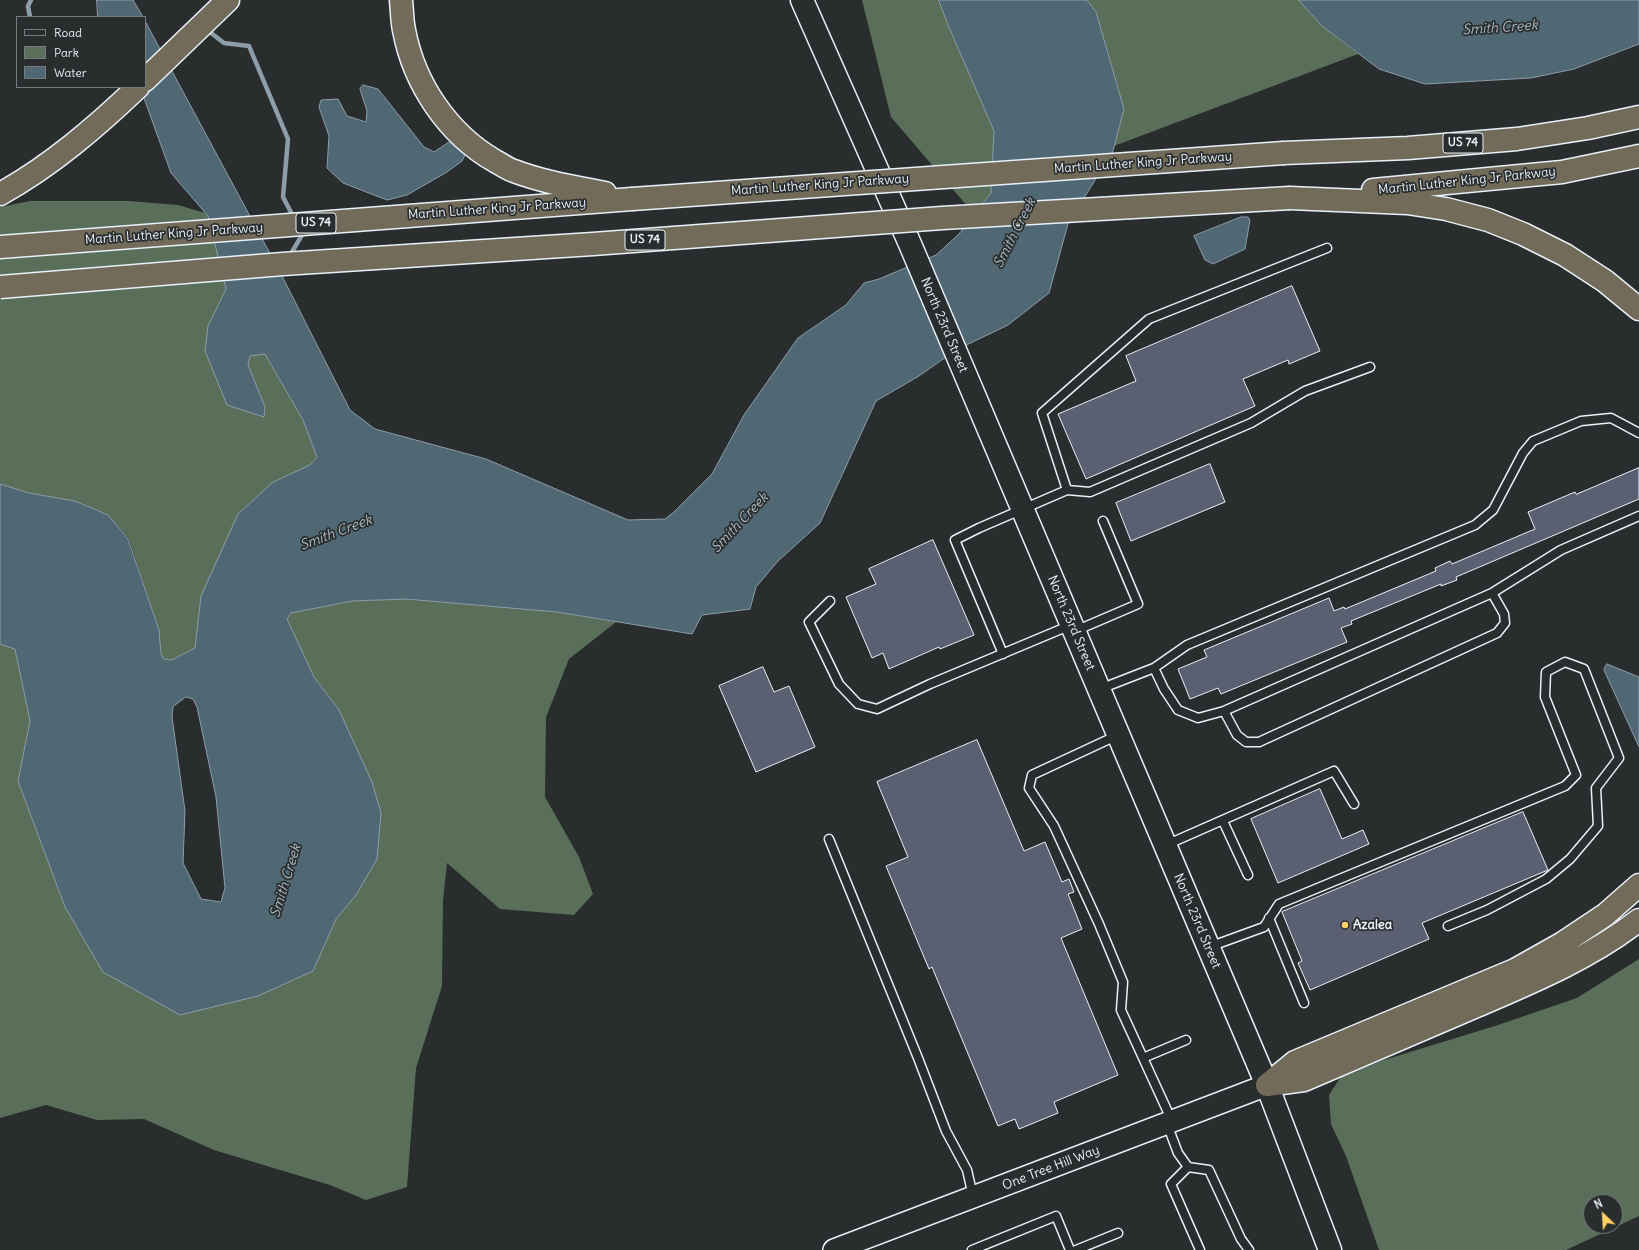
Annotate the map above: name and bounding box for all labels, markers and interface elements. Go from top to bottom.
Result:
legend [16,16,146,88]
water label: Smith Creek [1462,17,1538,39]
text: Road [54,25,82,40]
text: Park [54,45,79,60]
text: Water [54,65,87,80]
road number: US 74 [1443,133,1483,153]
street label: Martin Luther King Jr Parkway [1053,149,1233,177]
street label: Martin Luther King Jr Parkway [1377,164,1557,198]
street label: Martin Luther King Jr Parkway [730,171,910,199]
street label: Martin Luther King Jr Parkway [407,195,587,223]
water label: Smith Creek [990,195,1040,271]
road number: US 74 [296,213,336,233]
street label: Martin Luther King Jr Parkway [84,220,264,248]
road number: US 74 [625,230,665,250]
street label: North 23rd Street [917,275,971,375]
water label: Smith Creek [708,489,772,557]
water label: Smith Creek [298,512,374,554]
street label: North 23rd Street [1044,573,1098,673]
water label: Smith Creek [267,842,305,920]
street label: North 23rd Street [1170,871,1224,971]
place label: Azalea [1353,917,1392,933]
marker: Azalea [1340,920,1350,930]
street label: One Tree Hill Way [1000,1142,1102,1194]
north arrow [1583,1194,1623,1234]
text: N [1592,1196,1605,1212]

